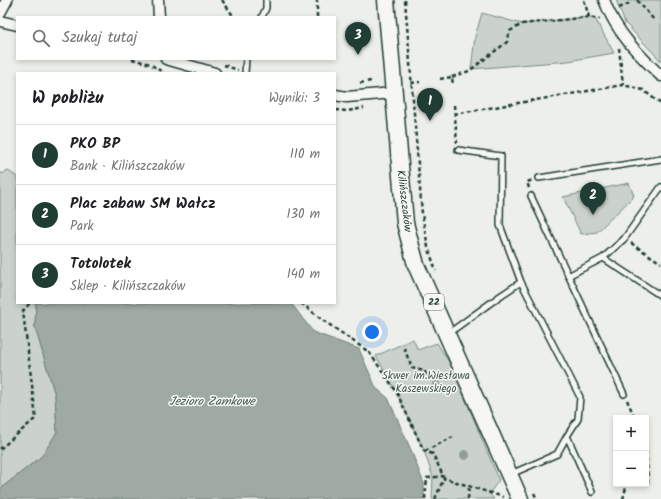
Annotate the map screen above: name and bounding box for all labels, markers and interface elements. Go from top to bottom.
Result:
search box [16,16,336,60]
pin: 3 [345,22,371,55]
text: Szukaj tutaj [62,26,137,50]
icon: search [30,27,52,49]
text: W pobliżu [32,85,103,112]
text: Wyniki: 3 [269,88,320,109]
pin: 1 [417,88,443,121]
text: PKO BP [70,132,120,156]
text: 1 [43,144,47,165]
text: 110 m [290,144,320,165]
text: Bank · Kilińszczaków [70,156,184,177]
street label: Kilińszczaków [391,169,417,234]
pin: 2 [580,182,606,215]
text: Plac zabaw SM Wałcz [70,192,216,216]
text: 2 [41,204,49,225]
text: 130 m [286,204,320,225]
text: Park [70,216,94,237]
text: Totolotek [70,252,131,276]
text: 3 [41,264,49,285]
text: 140 m [287,264,320,285]
text: Sklep · Kilińszczaków [70,276,185,297]
road number: 22 [424,294,444,310]
your location [362,322,382,342]
park label: Skwer im.Wiesława Kaszewskiego [382,367,470,398]
water label: Jezioro Zamkowe [169,392,257,411]
map controls [613,415,649,487]
button: + [613,415,649,451]
button: − [613,451,649,487]

